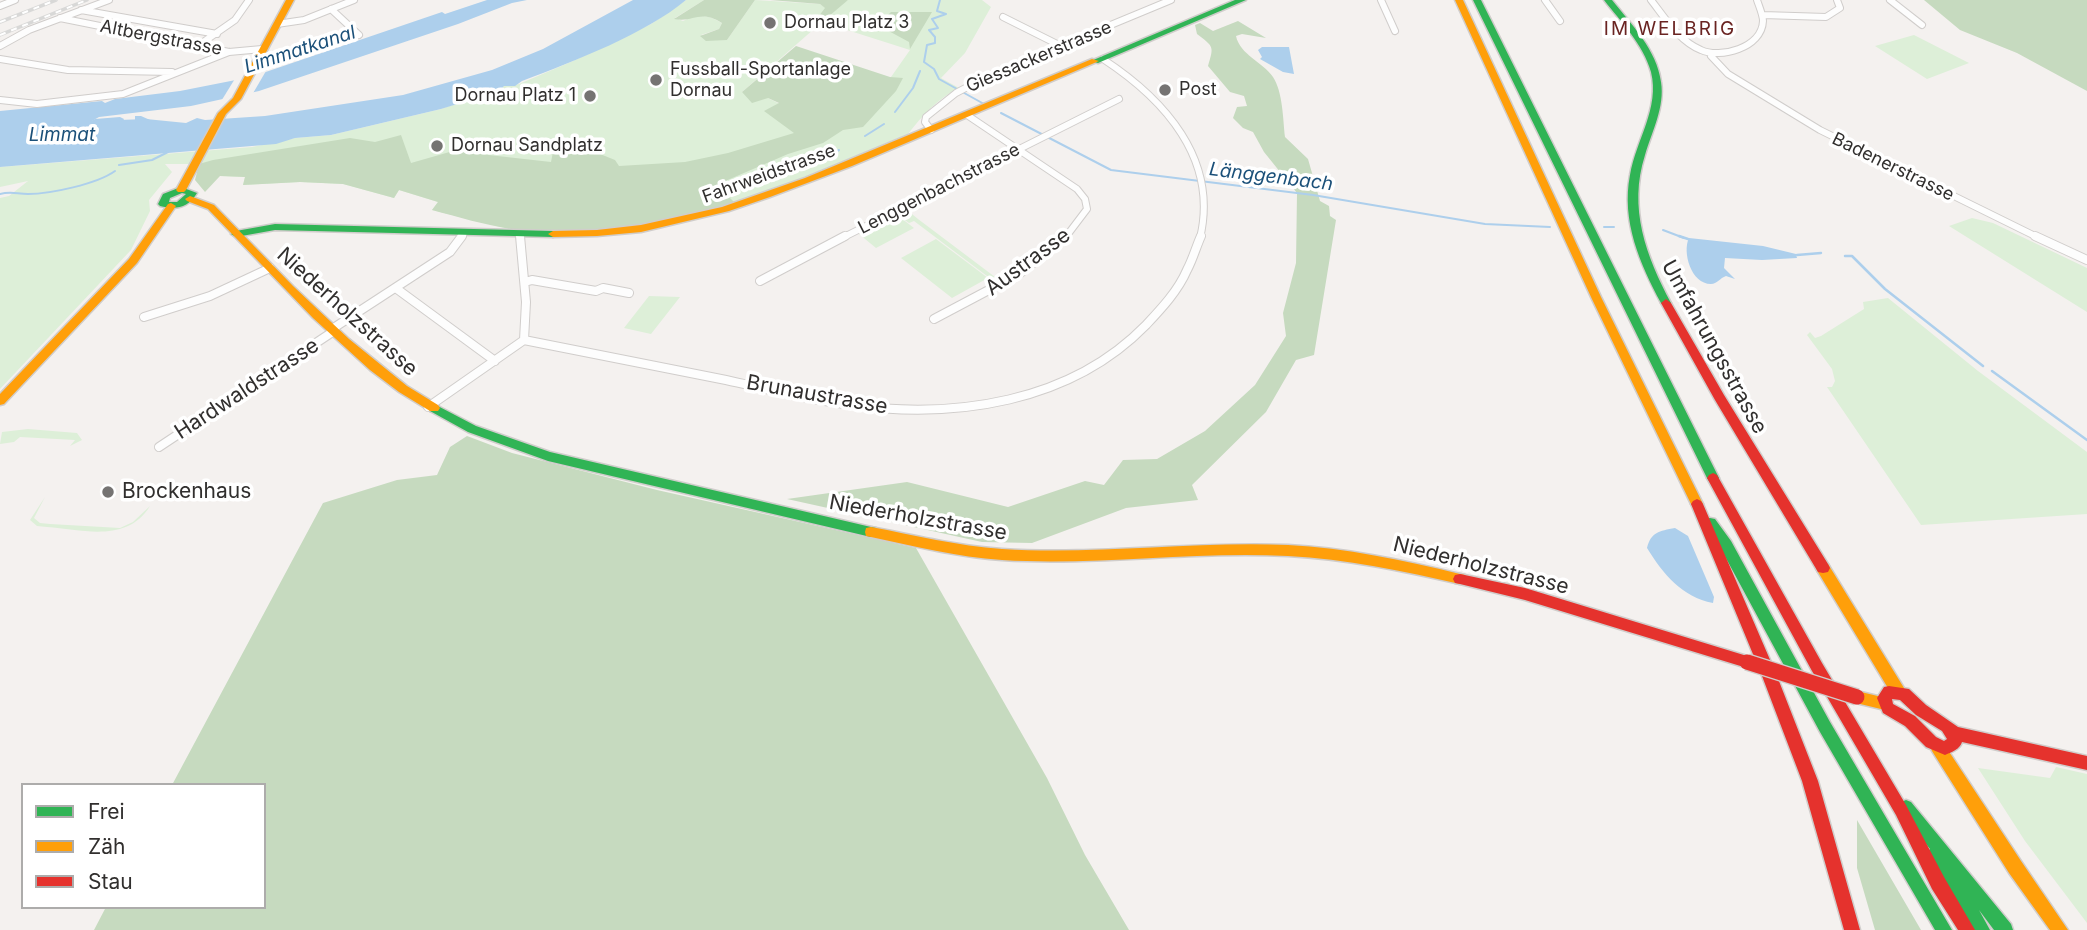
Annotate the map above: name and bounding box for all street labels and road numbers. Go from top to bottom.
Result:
street label: Altbergstrasse [98,16,224,60]
street label: Giessackerstrasse [963,17,1115,97]
street label: Badenerstrasse [1828,128,1958,206]
street label: Lenggenbachstrasse [855,139,1023,239]
street label: Fahrweidstrasse [700,140,838,208]
street label: Austrasse [981,223,1075,301]
street label: Niederholzstrasse [272,242,422,382]
street label: Umfahrungsstrasse [1656,256,1772,438]
street label: Hardwaldstrasse [170,333,324,445]
street label: Brunaustrasse [745,370,889,420]
street label: Niederholzstrasse [827,490,1009,546]
street label: Niederholzstrasse [1391,532,1571,600]

